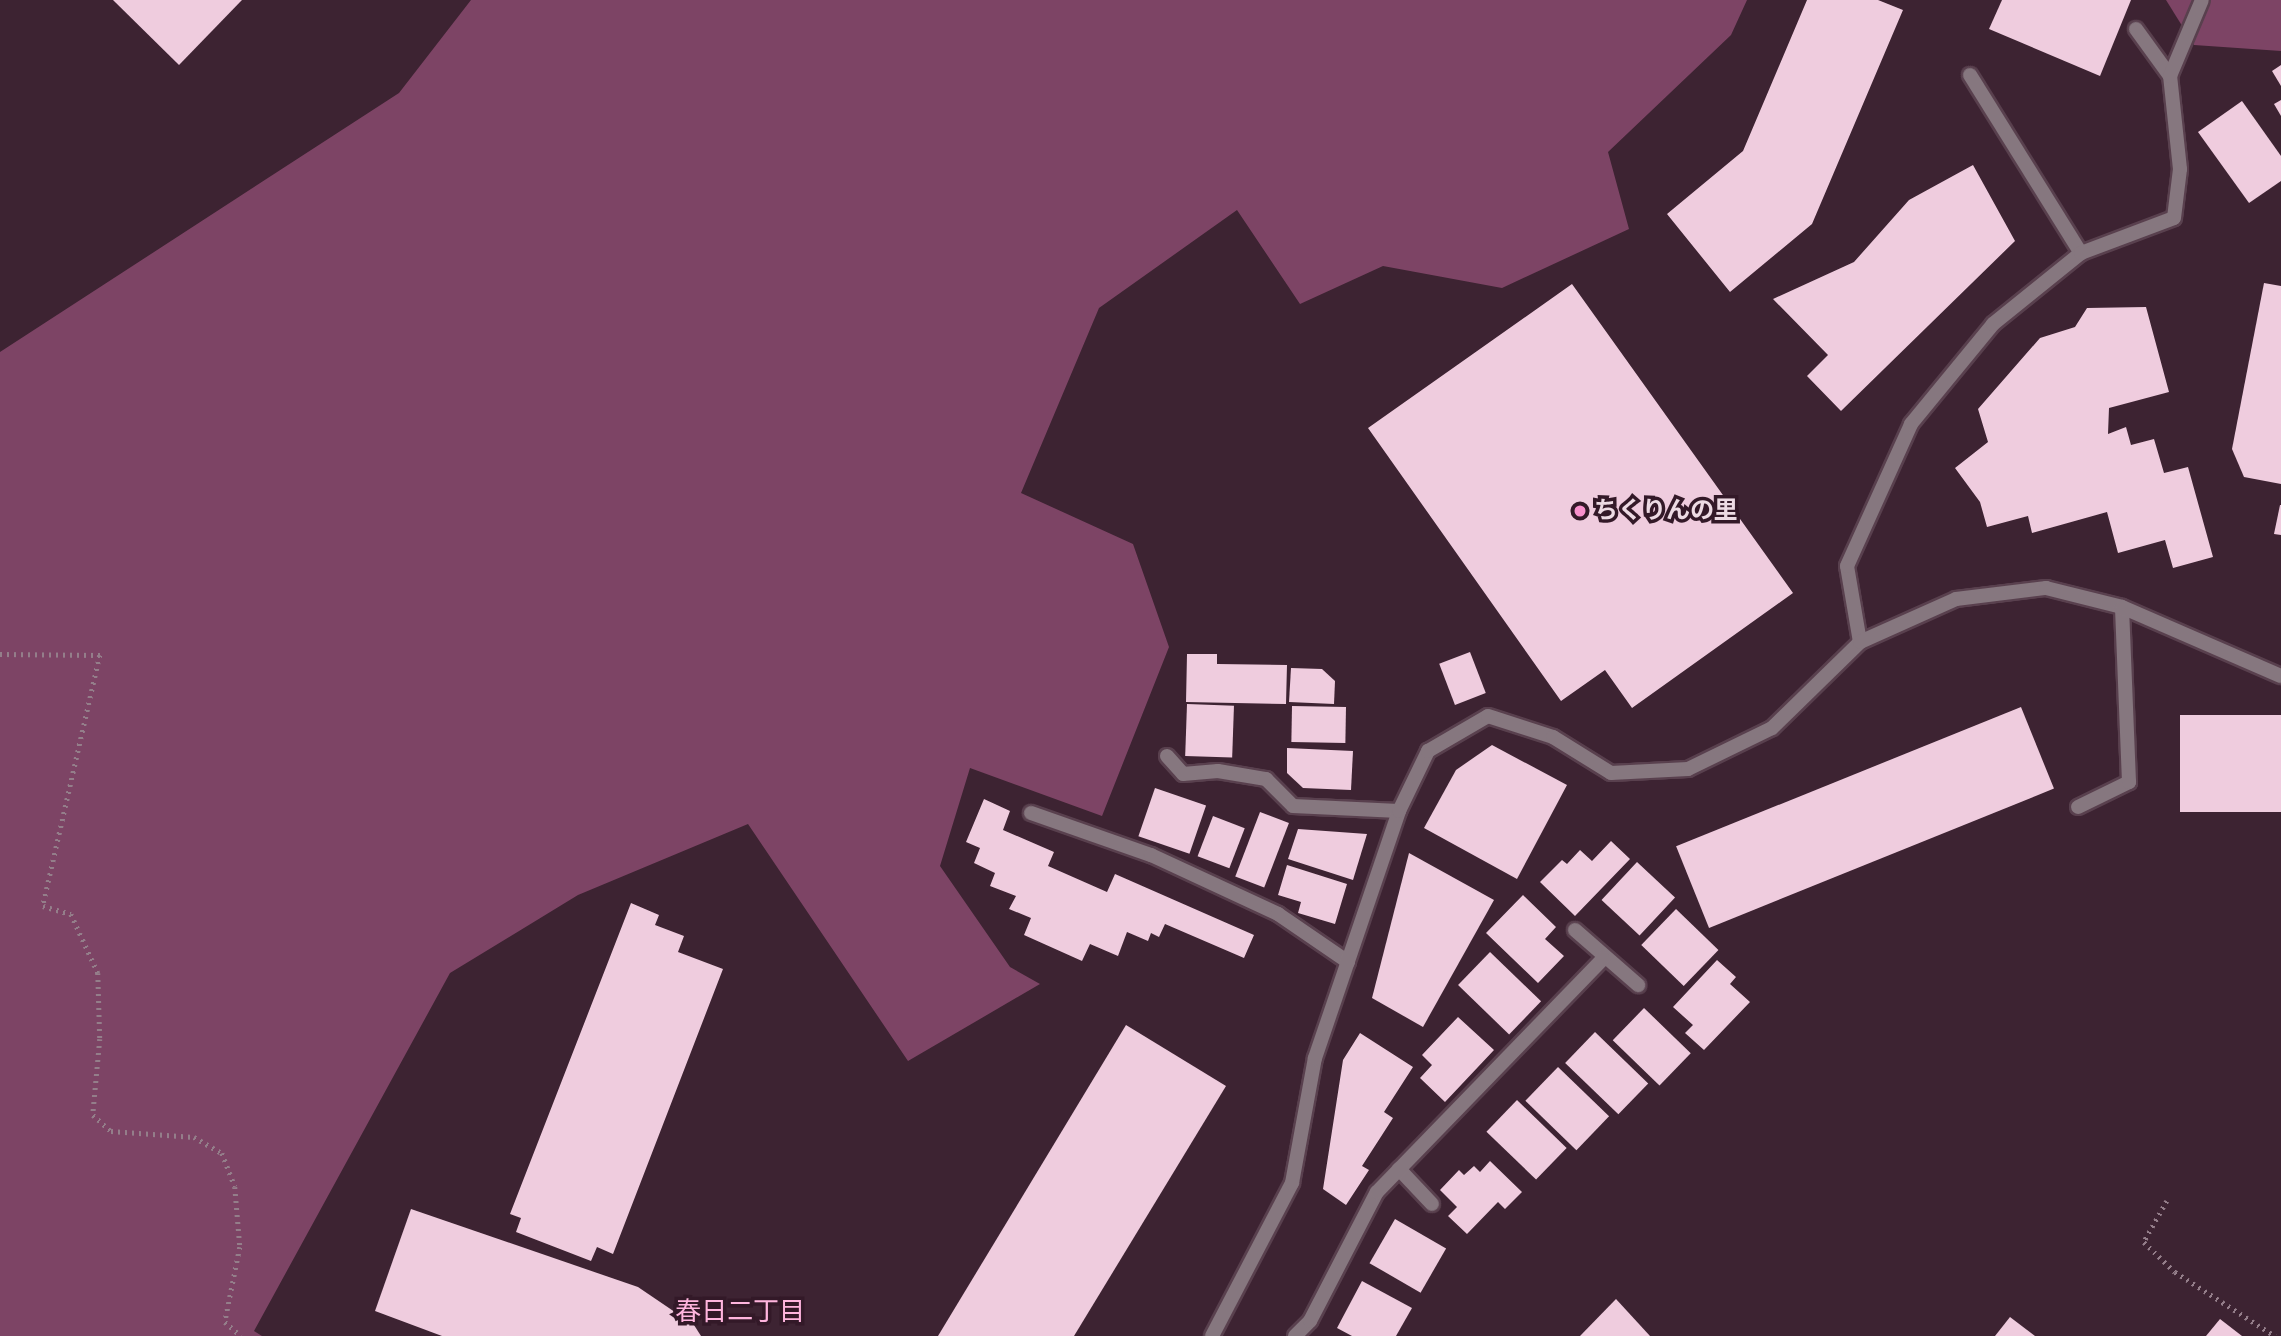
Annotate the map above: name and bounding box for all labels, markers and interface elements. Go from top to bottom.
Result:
place label: ちくりんの里 [1594,497,1738,525]
marker: ちくりんの里 [1572,503,1588,519]
district label: 春日二丁目 [675,1296,805,1328]

